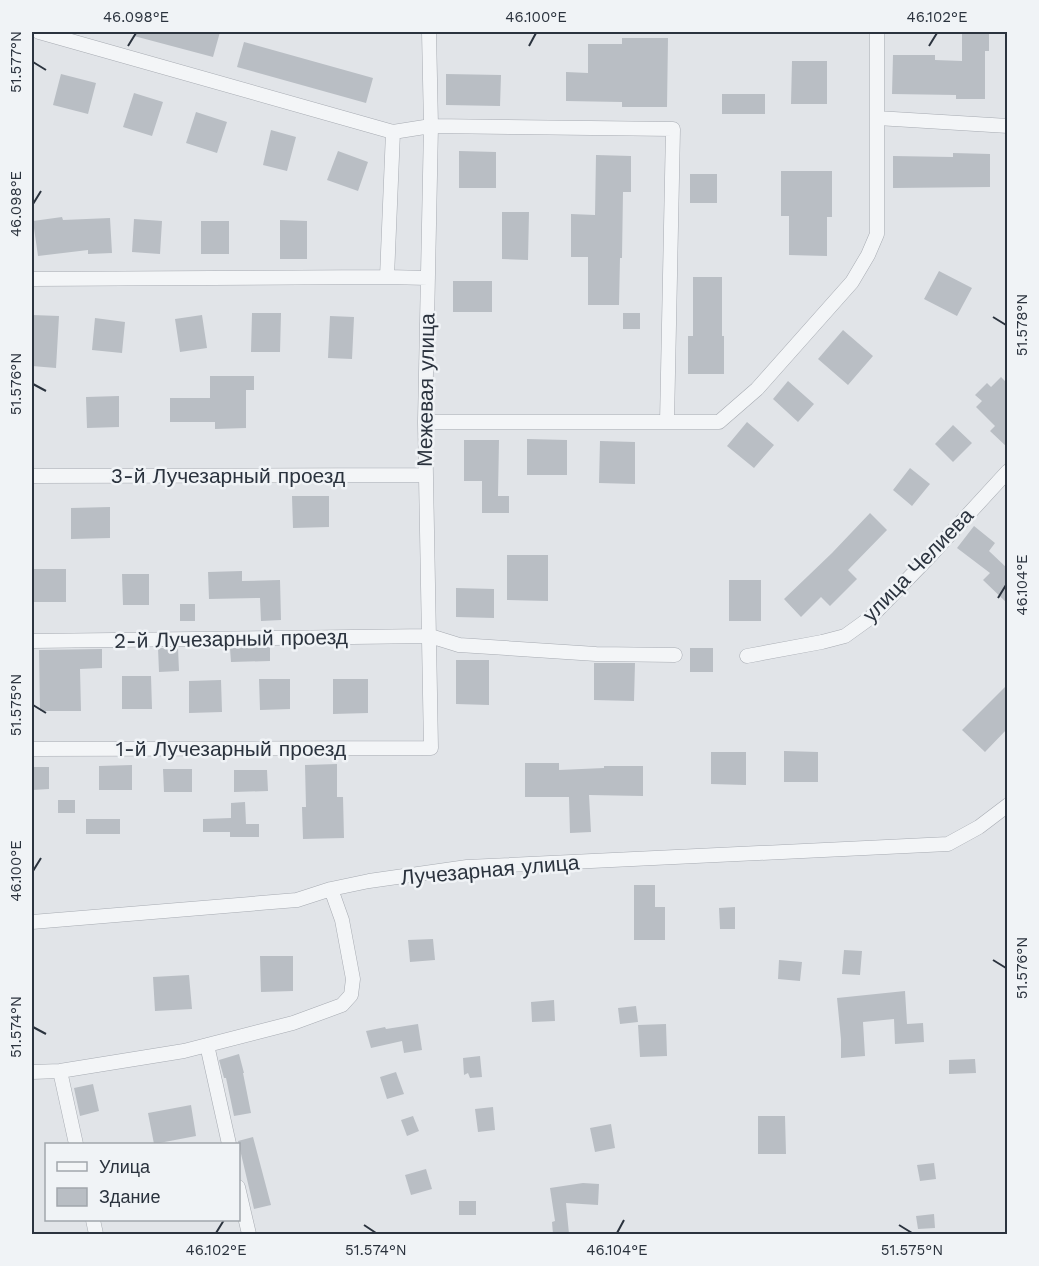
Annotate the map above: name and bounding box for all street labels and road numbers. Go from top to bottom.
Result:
street label: Межевая улица [412,313,439,467]
street label: 3-й Лучезарный проезд [111,463,345,488]
street label: улица Челиева [857,502,978,627]
street label: 2-й Лучезарный проезд [114,624,348,653]
street label: 1-й Лучезарный проезд [116,736,346,761]
street label: Лучезарная улица [400,849,581,890]

